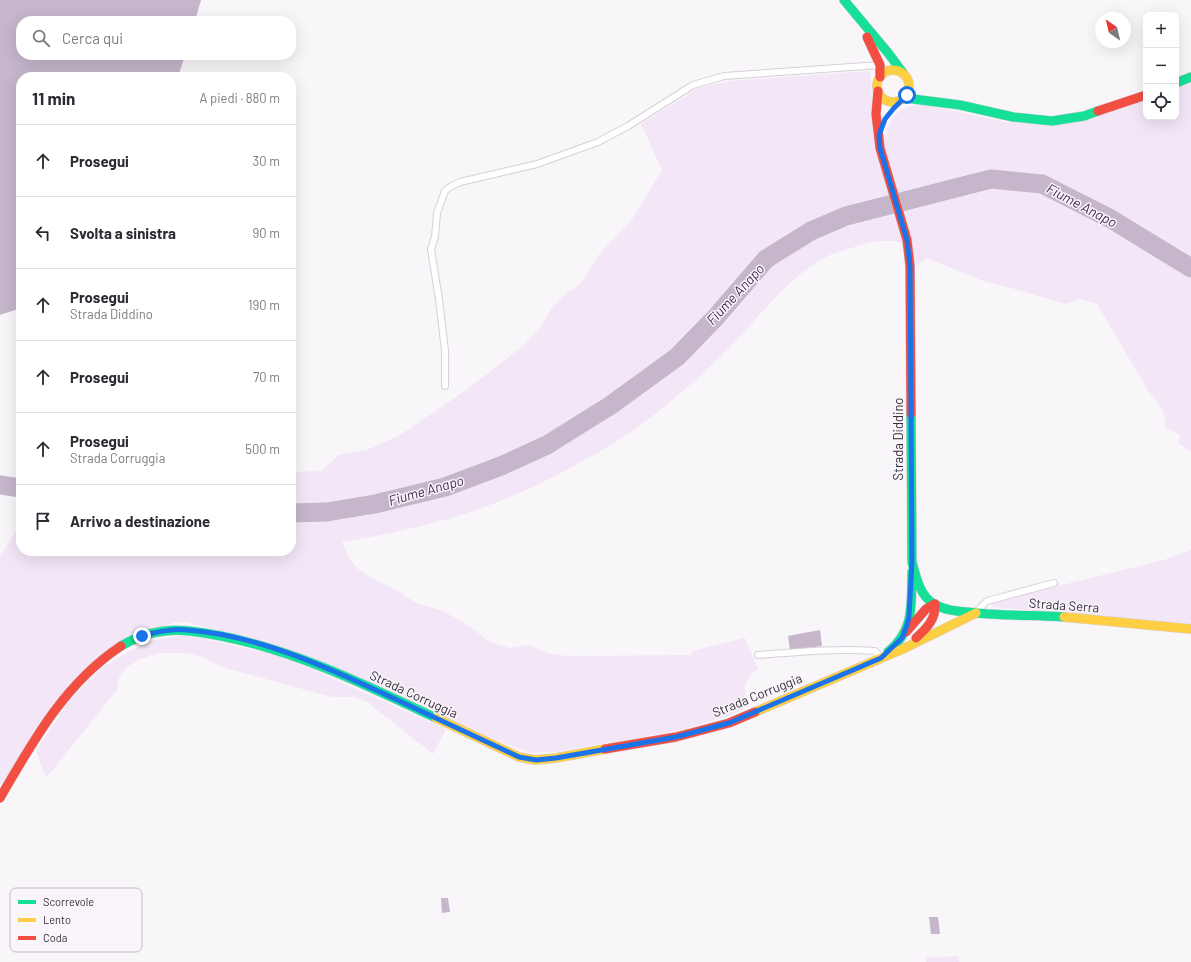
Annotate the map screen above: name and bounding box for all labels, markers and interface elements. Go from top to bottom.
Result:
north arrow [1095,12,1131,48]
map controls [1143,12,1179,120]
button: + [1143,12,1179,48]
search box [16,16,296,60]
icon: search [30,27,52,49]
text: Cerca qui [62,29,123,47]
button: − [1143,48,1179,84]
button: locate [1143,84,1179,120]
route start [898,86,916,104]
text: 11 min [32,88,75,108]
text: A piedi · 880 m [200,90,280,106]
icon: ahead [32,150,54,172]
text: Prosegui [70,152,129,170]
text: 30 m [253,153,280,169]
water label: Fiume Anapo [1044,179,1120,231]
icon: left [32,222,54,244]
text: Svolta a sinistra [70,224,176,242]
text: 90 m [253,225,280,241]
water label: Fiume Anapo [702,260,768,328]
text: Prosegui [70,288,129,306]
icon: ahead [32,294,54,316]
text: 190 m [248,297,280,313]
text: Strada Diddino [70,306,153,322]
icon: ahead [32,366,54,388]
text: Prosegui [70,368,129,386]
text: 70 m [253,369,280,385]
street label: Strada Diddino [890,398,906,480]
text: Prosegui [70,432,129,450]
icon: ahead [32,438,54,460]
text: 500 m [245,441,280,457]
text: Strada Corruggia [70,450,165,466]
water label: Fiume Anapo [386,471,466,509]
icon: arrive [32,510,54,532]
text: Arrivo a destinazione [70,512,210,530]
street label: Strada Serra [1028,595,1100,615]
route end [133,627,151,645]
street label: Strada Corruggia [367,667,461,721]
street label: Strada Corruggia [710,670,804,720]
legend [10,888,142,952]
text: Scorrevole [43,895,94,908]
text: Lento [43,913,71,926]
text: Coda [43,931,67,944]

